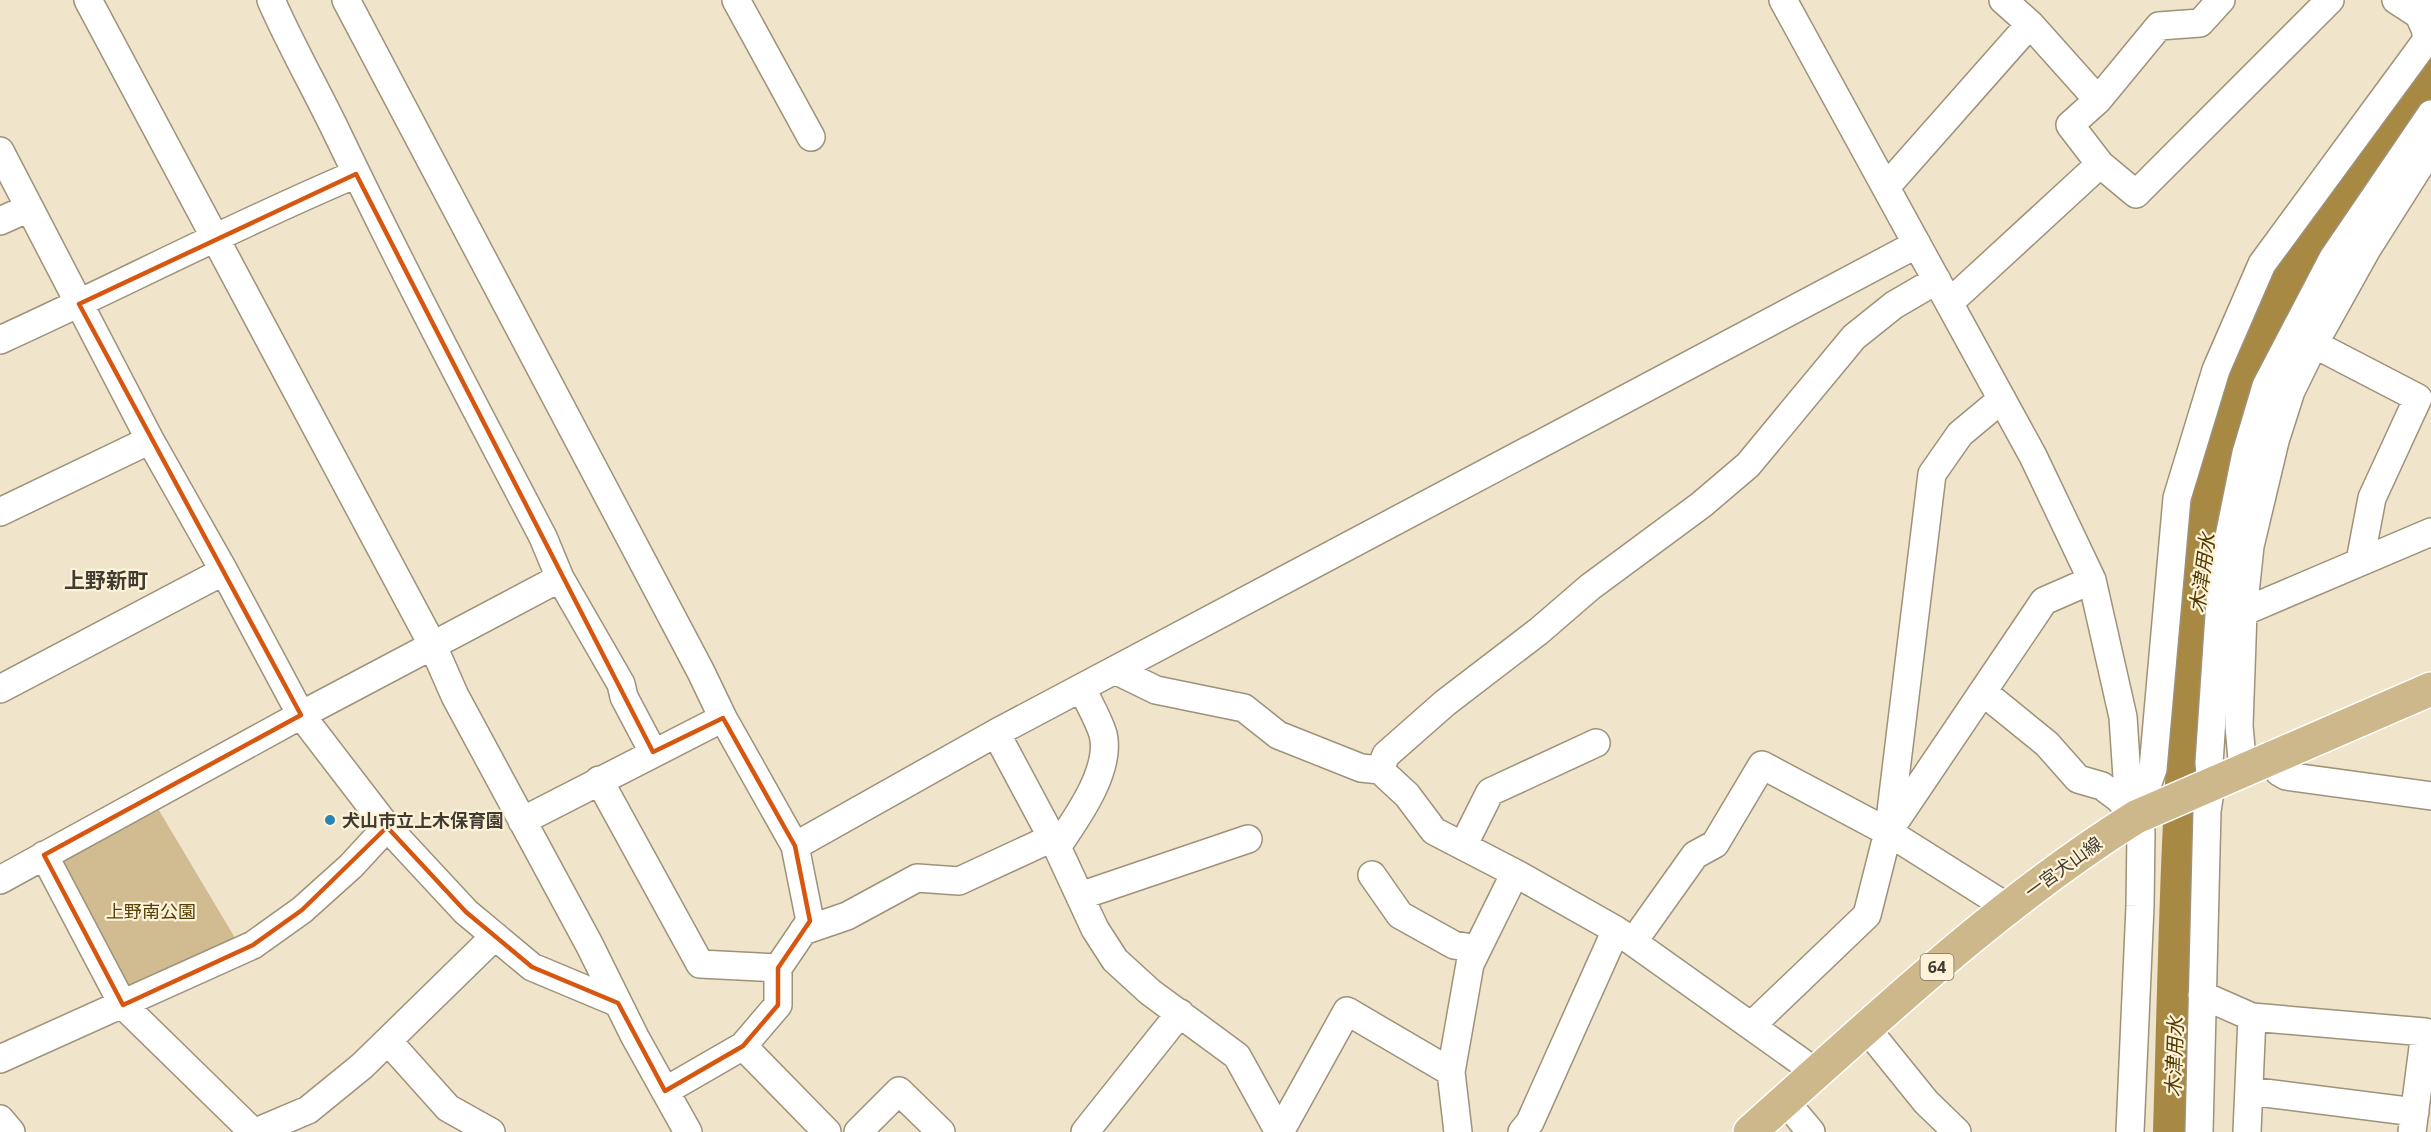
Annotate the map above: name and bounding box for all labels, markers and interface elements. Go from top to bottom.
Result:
water label: 木津用水 [2183,530,2221,614]
district label: 上野新町 [64,566,148,594]
place label: 犬山市立上木保育園 [342,808,504,832]
marker: 犬山市立上木保育園 [323,813,337,827]
street label: 一宮犬山線 [2020,831,2106,903]
park label: 上野南公園 [106,899,196,923]
road number: 64 [1920,954,1954,980]
water label: 木津用水 [2159,1015,2189,1097]

